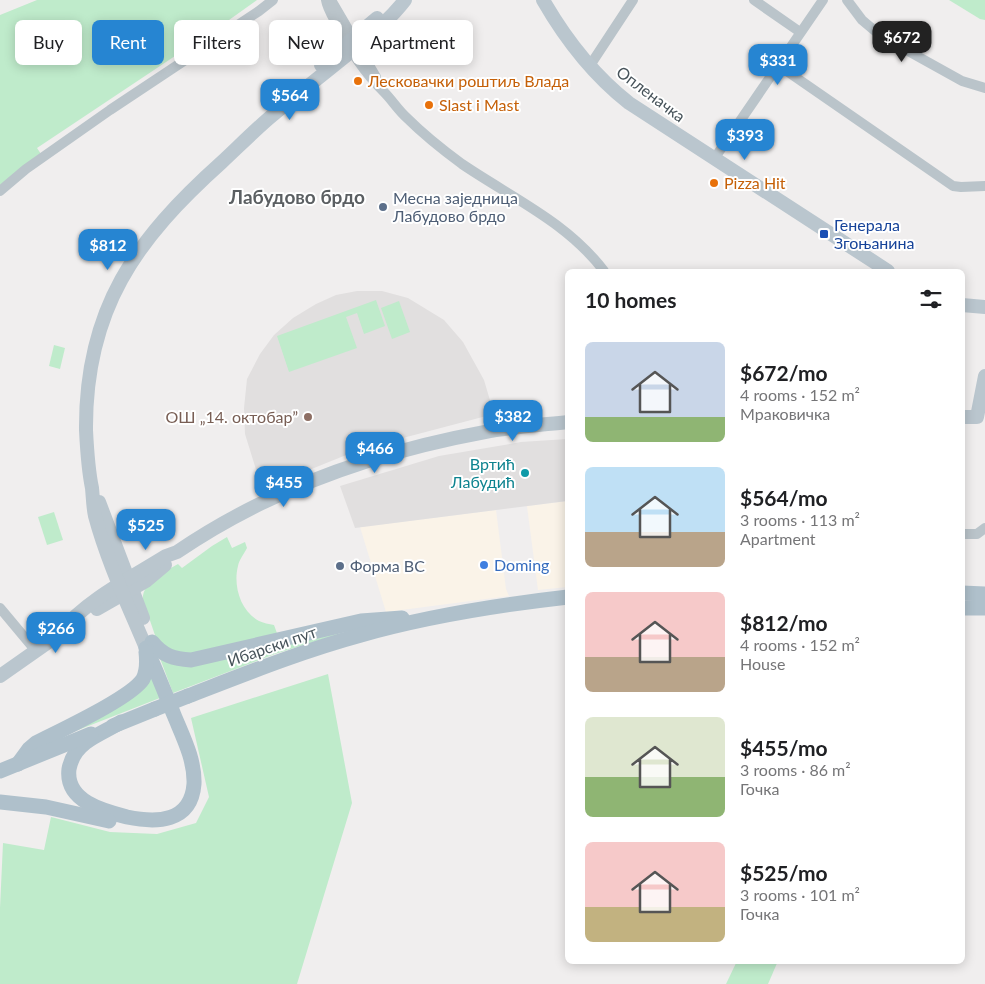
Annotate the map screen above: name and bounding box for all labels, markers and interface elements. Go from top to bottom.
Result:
chip: Buy [15,20,82,65]
chip: Rent [92,20,164,65]
chip: Filters [174,20,259,65]
chip: New [269,20,342,65]
chip: Apartment [352,20,473,65]
pin: $672 [872,20,932,63]
text: $672 [883,27,921,46]
pin: $331 [748,44,808,86]
text: $331 [759,50,797,69]
street label: Опленачка [613,62,689,126]
place label: Лесковачки роштиљ Влада [367,71,569,90]
marker: Лесковачки роштиљ Влада [352,75,364,87]
pin: $564 [260,78,320,121]
text: $564 [271,85,309,104]
place label: Slast i Mast [439,95,519,114]
marker: Slast i Mast [423,99,435,111]
pin: $393 [715,119,775,161]
text: $393 [726,125,764,144]
place label: Pizza Hit [724,173,786,192]
marker: Pizza Hit [708,177,720,189]
district label: Лабудово брдо [228,185,365,208]
place label: Месна заједница Лабудово брдо [392,188,518,225]
marker: Месна заједница Лабудово брдо [377,201,389,213]
place label: Генерала Згоњанина [834,215,915,252]
pin: $812 [78,228,138,271]
marker: Генерала Згоњанина [818,228,830,240]
text: $812 [89,235,127,254]
icon: filters [917,285,945,313]
text: 10 homes [585,287,676,312]
text: $672/mo [740,360,828,385]
icon: home [625,362,685,422]
text: 4 rooms · 152 m² [740,385,860,404]
pin: $382 [483,400,543,442]
text: Мраковичка [740,404,830,423]
text: $382 [494,406,532,425]
place label: ОШ „14. октобар” [166,407,298,426]
marker: ОШ „14. октобар” [302,411,314,423]
pin: $466 [345,432,405,474]
text: $466 [356,438,394,457]
place label: Вртић Лабудић [450,454,515,491]
pin: $455 [254,466,314,508]
marker: Вртић Лабудић [519,467,531,479]
text: $455 [265,472,303,491]
text: $564/mo [740,485,828,510]
icon: home [625,487,685,547]
pin: $525 [116,508,176,551]
text: 3 rooms · 113 m² [740,510,860,529]
text: $525 [127,515,165,534]
text: Apartment [740,529,815,548]
place label: Doming [494,555,549,574]
place label: Форма ВС [350,556,425,575]
marker: Doming [478,559,490,571]
marker: Форма ВС [334,560,346,572]
text: $812/mo [740,610,828,635]
pin: $266 [26,612,86,654]
icon: home [625,612,685,672]
text: $266 [37,618,75,637]
street label: Ибарски пут [225,621,319,670]
text: 4 rooms · 152 m² [740,635,860,654]
text: House [740,654,785,673]
text: $455/mo [740,735,828,760]
icon: home [625,737,685,797]
text: 3 rooms · 86 m² [740,760,851,779]
text: Гочка [740,779,779,798]
text: $525/mo [740,860,828,885]
icon: home [625,862,685,922]
text: 3 rooms · 101 m² [740,885,860,904]
text: Гочка [740,904,779,923]

